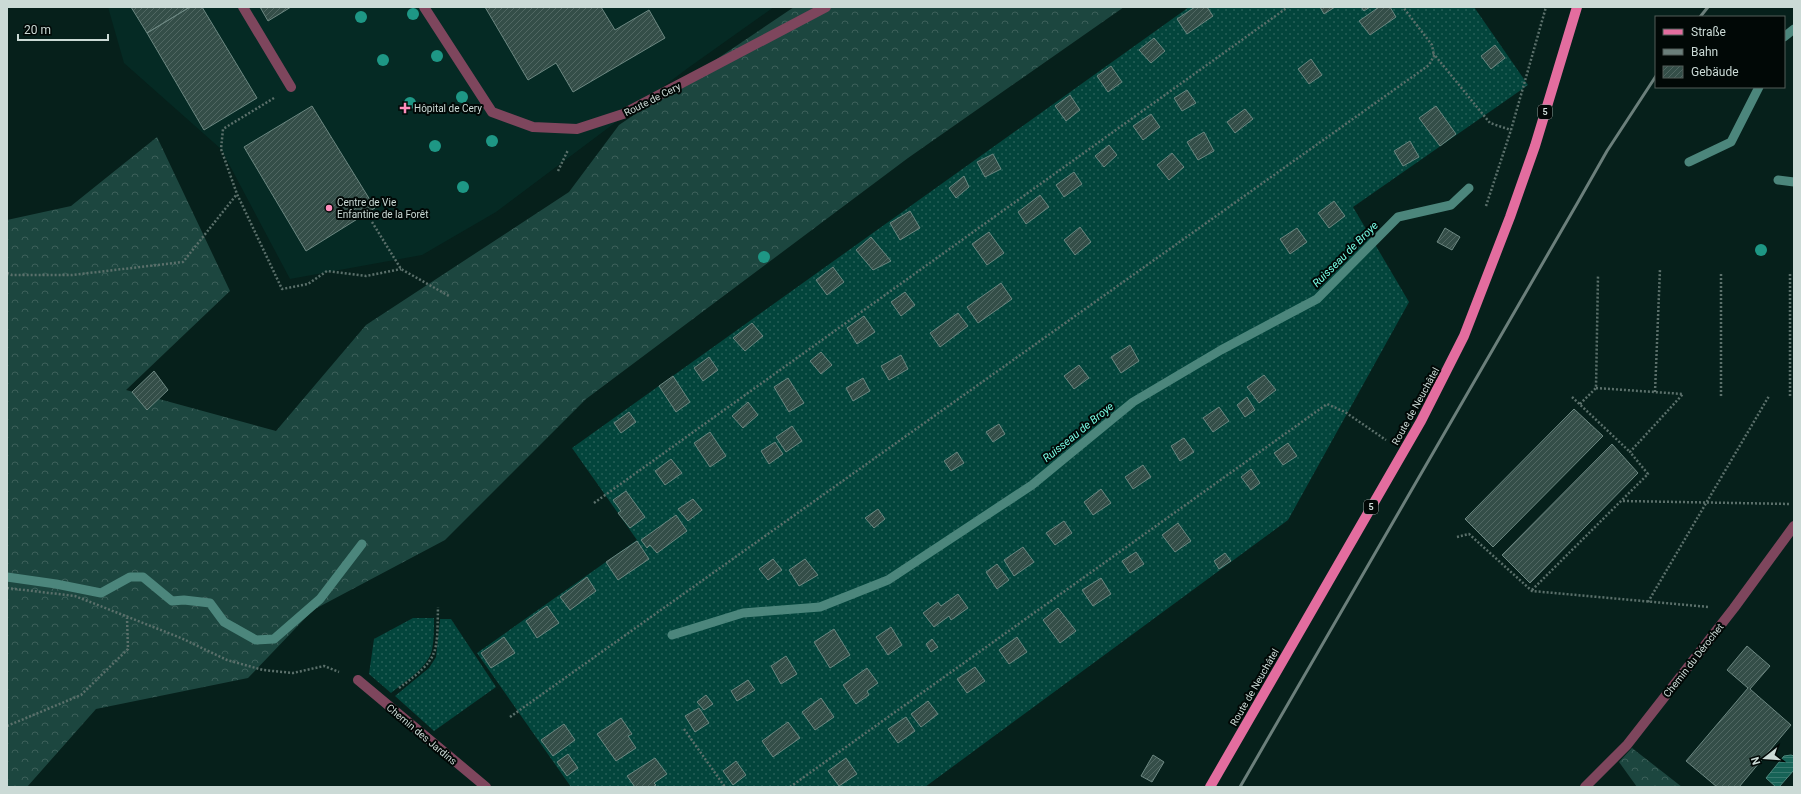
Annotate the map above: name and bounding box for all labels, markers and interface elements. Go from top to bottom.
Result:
scale bar [18,16,108,42]
legend [1655,16,1785,88]
text: 20 m [24,23,51,37]
text: Straße [1691,25,1726,39]
text: Bahn [1691,45,1718,59]
text: Gebäude [1691,65,1739,79]
street label: Route de Cery [622,80,683,118]
marker: Hôpital de Cery [399,102,411,114]
place label: Hôpital de Cery [414,103,482,114]
road number: 5 [1538,105,1552,119]
place label: Centre de Vie Enfantine de la Forêt [337,197,428,220]
marker: Centre de Vie Enfantine de la Forêt [324,203,334,213]
water label: Ruisseau de Broye [1310,219,1381,290]
street label: Route de Neuchâtel [1390,366,1441,447]
water label: Ruisseau de Broye [1040,400,1117,465]
road number: 5 [1364,500,1378,514]
street label: Chemin du Dérochet [1661,621,1726,699]
street label: Route de Neuchâtel [1228,647,1281,728]
street label: Chemin des Jardins [384,702,459,767]
north arrow [1745,738,1785,778]
text: N [1748,755,1763,766]

